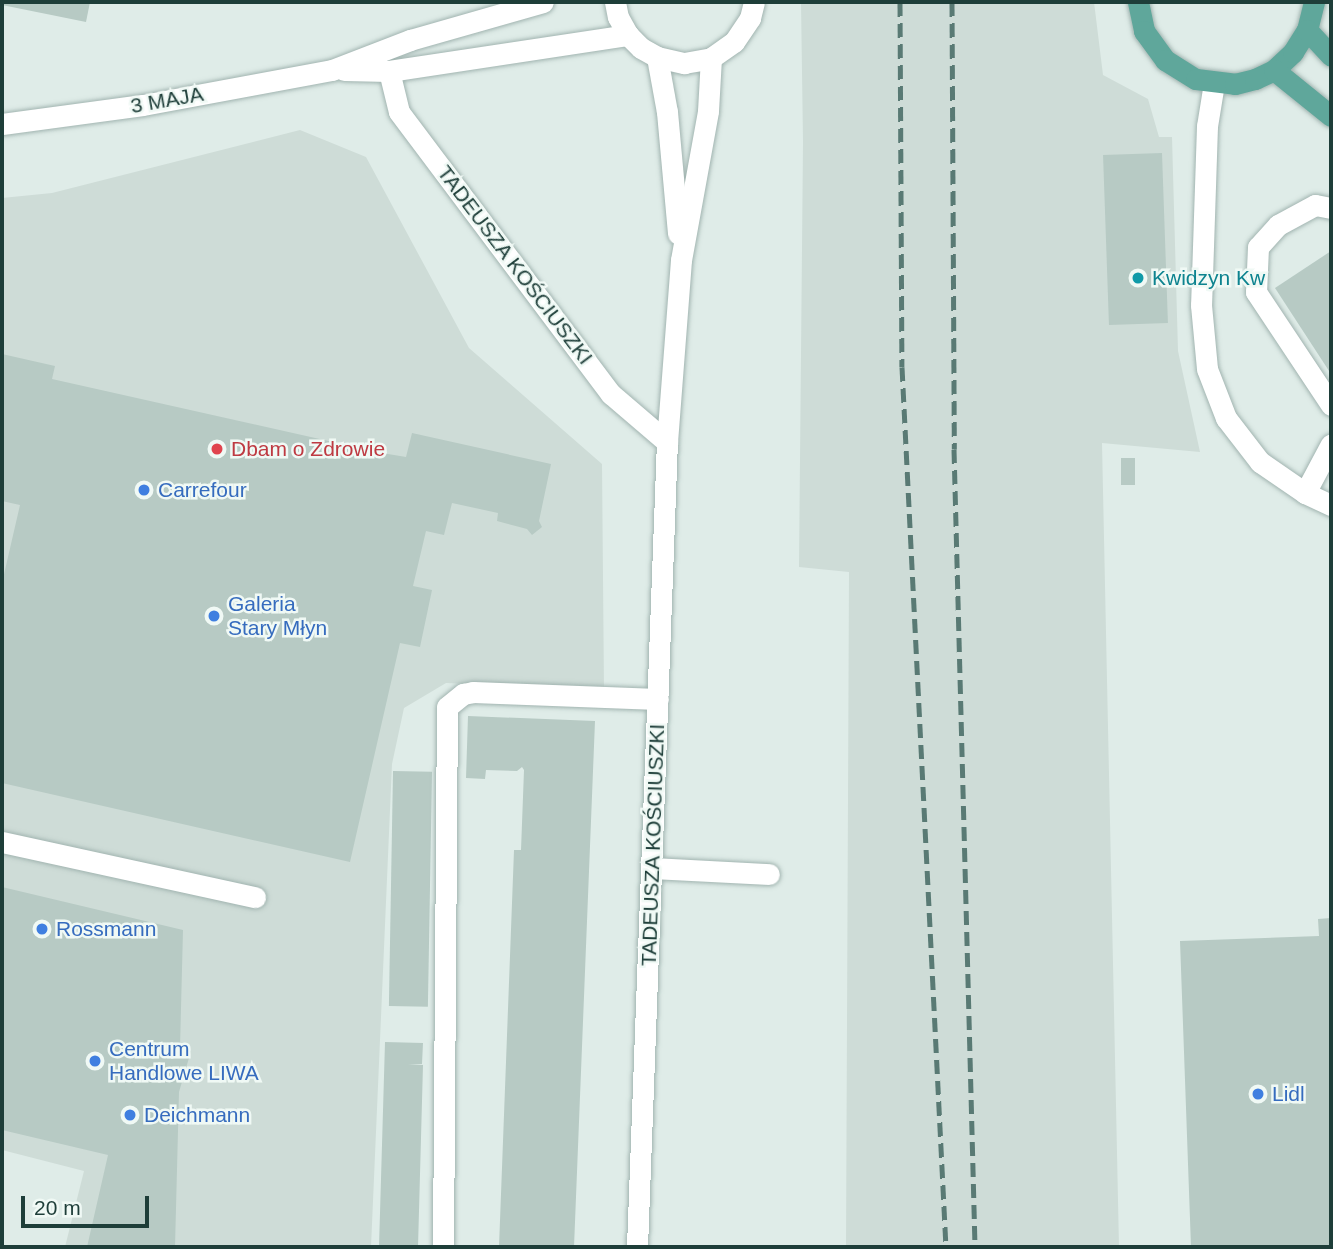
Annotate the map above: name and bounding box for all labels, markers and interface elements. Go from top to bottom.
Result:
street label: 3 MAJA [129,81,205,119]
street label: TADEUSZA KOŚCIUSZKI [432,160,598,370]
place label: Kwidzyn Kw [1152,265,1265,291]
marker: Kwidzyn Kw [1130,270,1146,286]
place label: Dbam o Zdrowie [231,436,385,462]
marker: Dbam o Zdrowie [209,441,225,457]
place label: Carrefour [158,477,247,503]
marker: Carrefour [136,482,152,498]
place label: Galeria Stary Młyn [228,591,327,641]
marker: Galeria Stary Młyn [206,608,222,624]
street label: TADEUSZA KOŚCIUSZKI [636,723,670,967]
place label: Rossmann [56,916,156,942]
marker: Rossmann [34,921,50,937]
place label: Centrum Handlowe LIWA [109,1036,259,1086]
marker: Centrum Handlowe LIWA [87,1053,103,1069]
place label: Lidl [1272,1081,1305,1107]
marker: Lidl [1250,1086,1266,1102]
place label: Deichmann [144,1102,250,1128]
marker: Deichmann [122,1107,138,1123]
scale bar [24,1182,152,1226]
text: 20 m [34,1196,81,1219]

